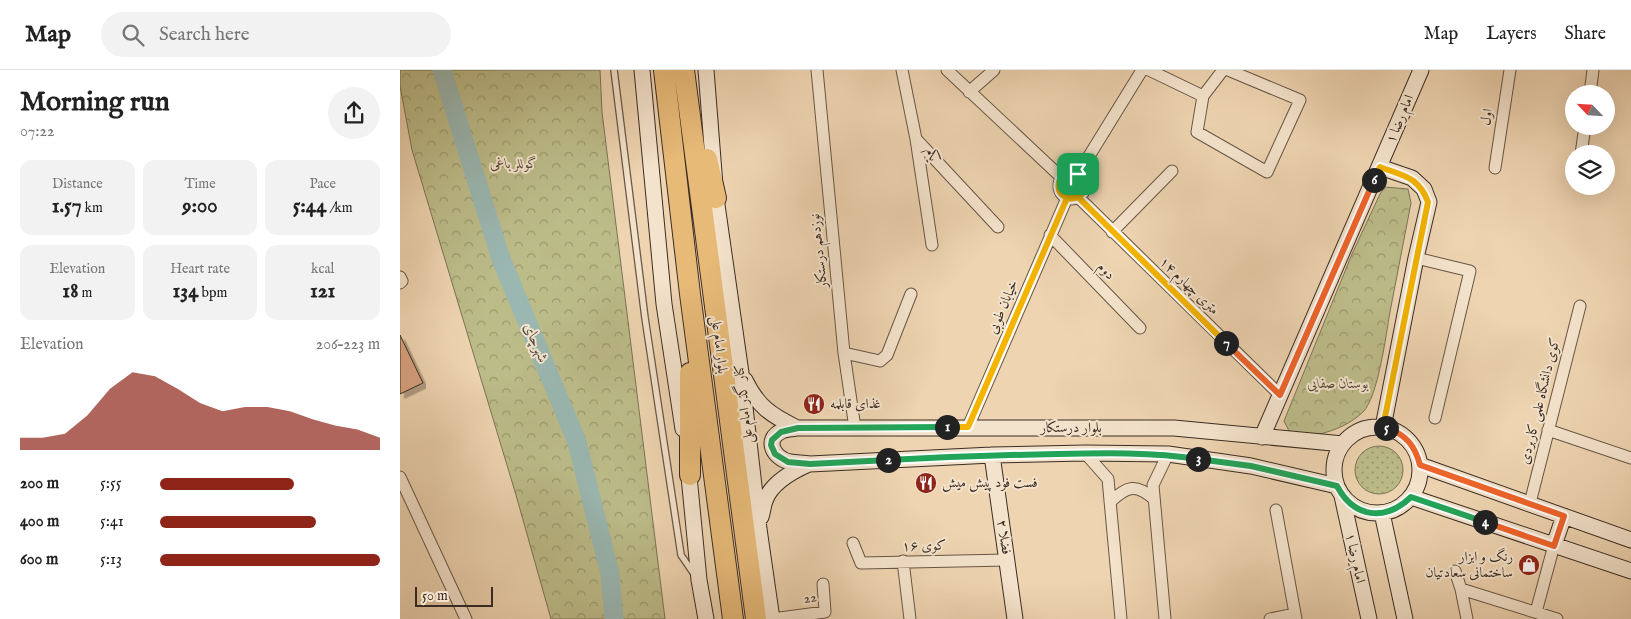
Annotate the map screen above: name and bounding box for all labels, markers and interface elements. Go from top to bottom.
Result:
search box [101,12,451,57]
text: Map [25,19,71,50]
icon: search [119,21,147,49]
text: Search here [159,23,250,47]
text: Map [1424,23,1458,46]
text: Layers [1486,23,1537,46]
text: Share [1565,23,1606,46]
text: Morning run [20,85,170,120]
north arrow [1565,85,1615,135]
map controls [1565,85,1615,195]
button: share [328,87,380,139]
street label: امام رضا ۱ [1382,92,1421,147]
street label: اول [1477,107,1497,127]
text: 07:22 [20,122,55,142]
button: layers [1565,145,1615,195]
street label: یکم [919,147,943,164]
pin [1057,153,1099,195]
park label: گوللر باغی [490,155,538,173]
icon: arrive [1064,160,1092,188]
pin: 6 [1362,168,1386,192]
text: 6 [1372,171,1377,189]
text: Distance [52,175,103,193]
text: Time [184,175,216,193]
text: Pace [309,175,336,193]
text: 1.57 [52,193,82,220]
text: 9:00 [182,193,218,220]
text: 5:44 [293,193,326,220]
text: km [82,199,103,217]
text: /km [326,199,353,217]
street label: نوزدهم درستکار [806,212,836,291]
street label: ۱۴ متری چهارم [1153,253,1223,321]
street label: دوم [1091,258,1119,286]
text: Elevation [50,260,105,278]
text: Heart rate [170,260,230,278]
text: kcal [311,260,334,278]
street label: خیابان طوبی [984,277,1022,337]
text: 18 [62,278,78,305]
text: 134 [173,278,199,305]
text: 121 [310,278,335,305]
text: m [78,284,92,302]
text: bpm [199,284,227,302]
street label: بلوار امام علی [704,315,732,376]
water label: شهرچای [518,320,553,366]
pin: 7 [1214,330,1238,356]
text: 7 [1223,334,1230,352]
text: Elevation [20,335,83,355]
text: 206–223 m [316,335,380,355]
street label: کوی دانشگاه علمی کاربردی [1515,336,1564,466]
street label: کنار گذر امام علی [728,363,761,445]
park label: بوستان صفایی [1307,375,1369,393]
restaurant icon: غذای قابلمه [802,392,826,416]
place label: غذای قابلمه [830,395,881,413]
pin: 1 [934,414,960,440]
pin: 5 [1374,416,1398,440]
text: 1 [945,418,950,436]
street label: بلوار درستکار [1038,419,1102,437]
text: 5 [1384,419,1389,437]
pin: 3 [1186,446,1210,472]
pin: 2 [876,448,900,472]
text: 3 [1196,450,1201,468]
text: 2 [885,451,892,469]
restaurant icon: فست فود پیش میش [914,471,938,495]
text: 200 m [20,474,59,494]
text: 5:55 [100,474,122,494]
place label: فست فود پیش میش [942,474,1038,492]
pin: 4 [1472,510,1498,534]
text: 400 m [20,512,59,532]
text: 5:41 [100,512,124,532]
text: 4 [1482,513,1489,531]
street label: فضلا ۲ [993,518,1015,556]
street label: امام رضا ۱ [1338,531,1369,585]
street label: کوی ۱۶ [902,537,946,555]
place label: رنگ و ابزار ساختمانی سعادتیان [1426,547,1513,582]
text: 600 m [20,550,58,570]
text: 5:13 [100,550,122,570]
shop icon: رنگ و ابزار ساختمانی سعادتیان [1517,553,1541,577]
scale bar [415,584,492,607]
text: 50 m [422,587,448,605]
street label: 22 [802,588,818,608]

